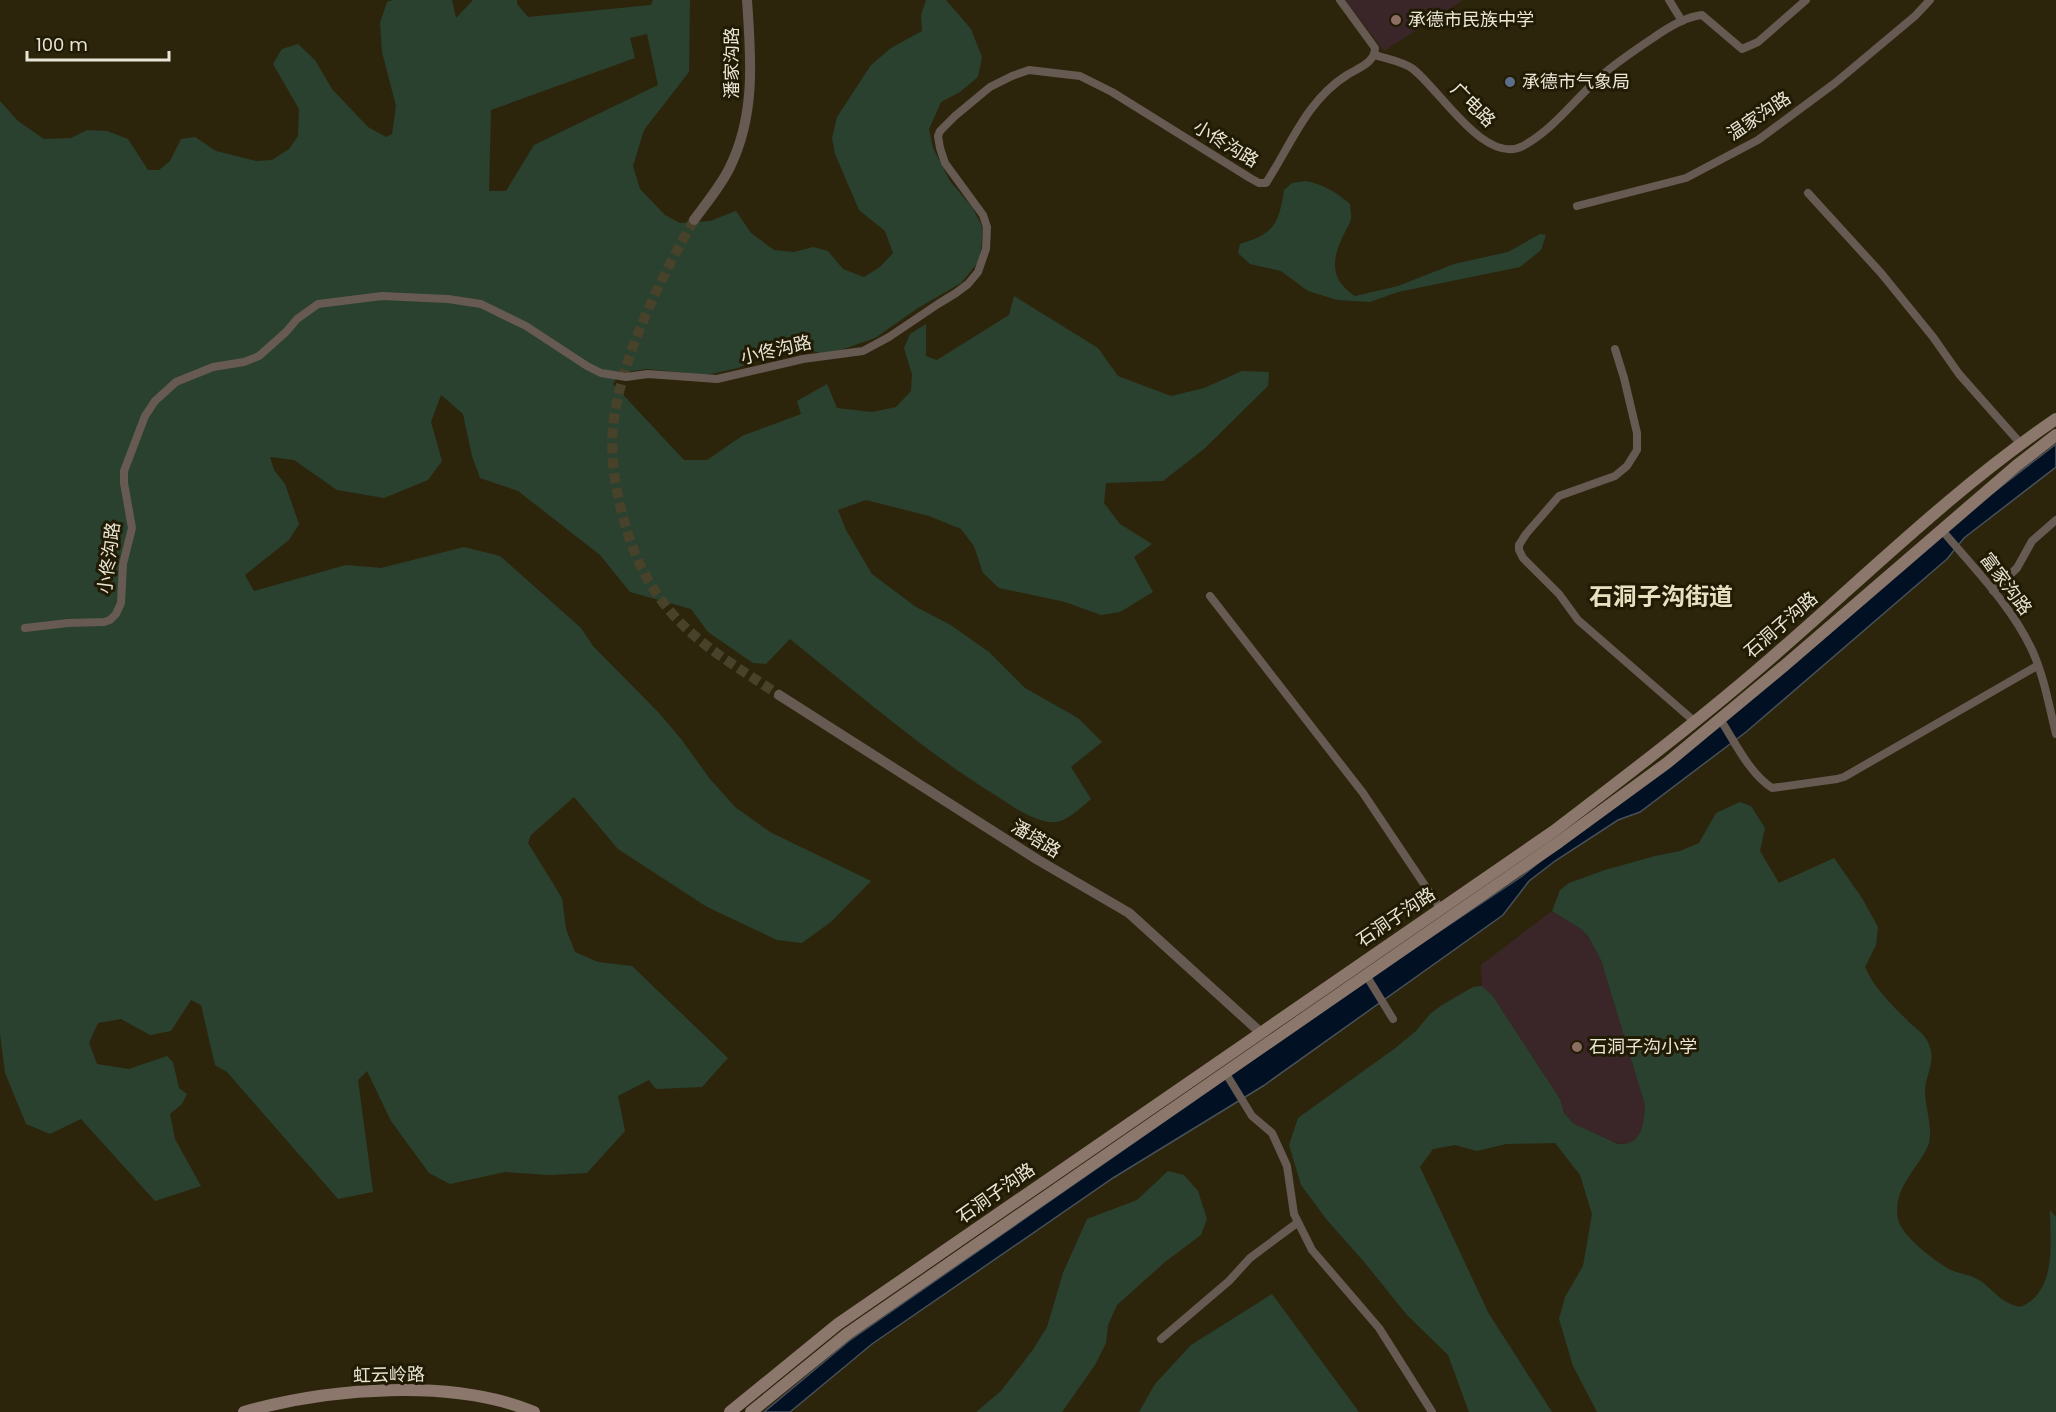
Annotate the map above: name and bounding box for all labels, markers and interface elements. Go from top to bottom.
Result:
place label: 承德市民族中学 [1408,7,1534,32]
marker: 承德市民族中学 [1389,13,1403,27]
scale bar [27,24,170,62]
street label: 潘家沟路 [719,27,744,99]
text: 100 m [36,32,88,57]
place label: 承德市气象局 [1522,69,1630,94]
marker: 承德市气象局 [1503,75,1517,89]
street label: 广电路 [1445,77,1501,133]
street label: 温家沟路 [1722,85,1796,146]
street label: 小佟沟路 [1189,114,1264,173]
street label: 小佟沟路 [738,329,814,370]
street label: 小佟沟路 [92,521,125,595]
street label: 富家沟路 [1975,547,2038,620]
district label: 石洞子沟街道 [1589,580,1733,613]
street label: 石洞子沟路 [1739,586,1823,664]
street label: 潘塔路 [1007,814,1066,863]
street label: 石洞子沟路 [1351,881,1440,952]
place label: 石洞子沟小学 [1589,1034,1697,1059]
marker: 石洞子沟小学 [1570,1040,1584,1054]
street label: 石洞子沟路 [952,1157,1040,1229]
street label: 虹云岭路 [353,1361,425,1388]

